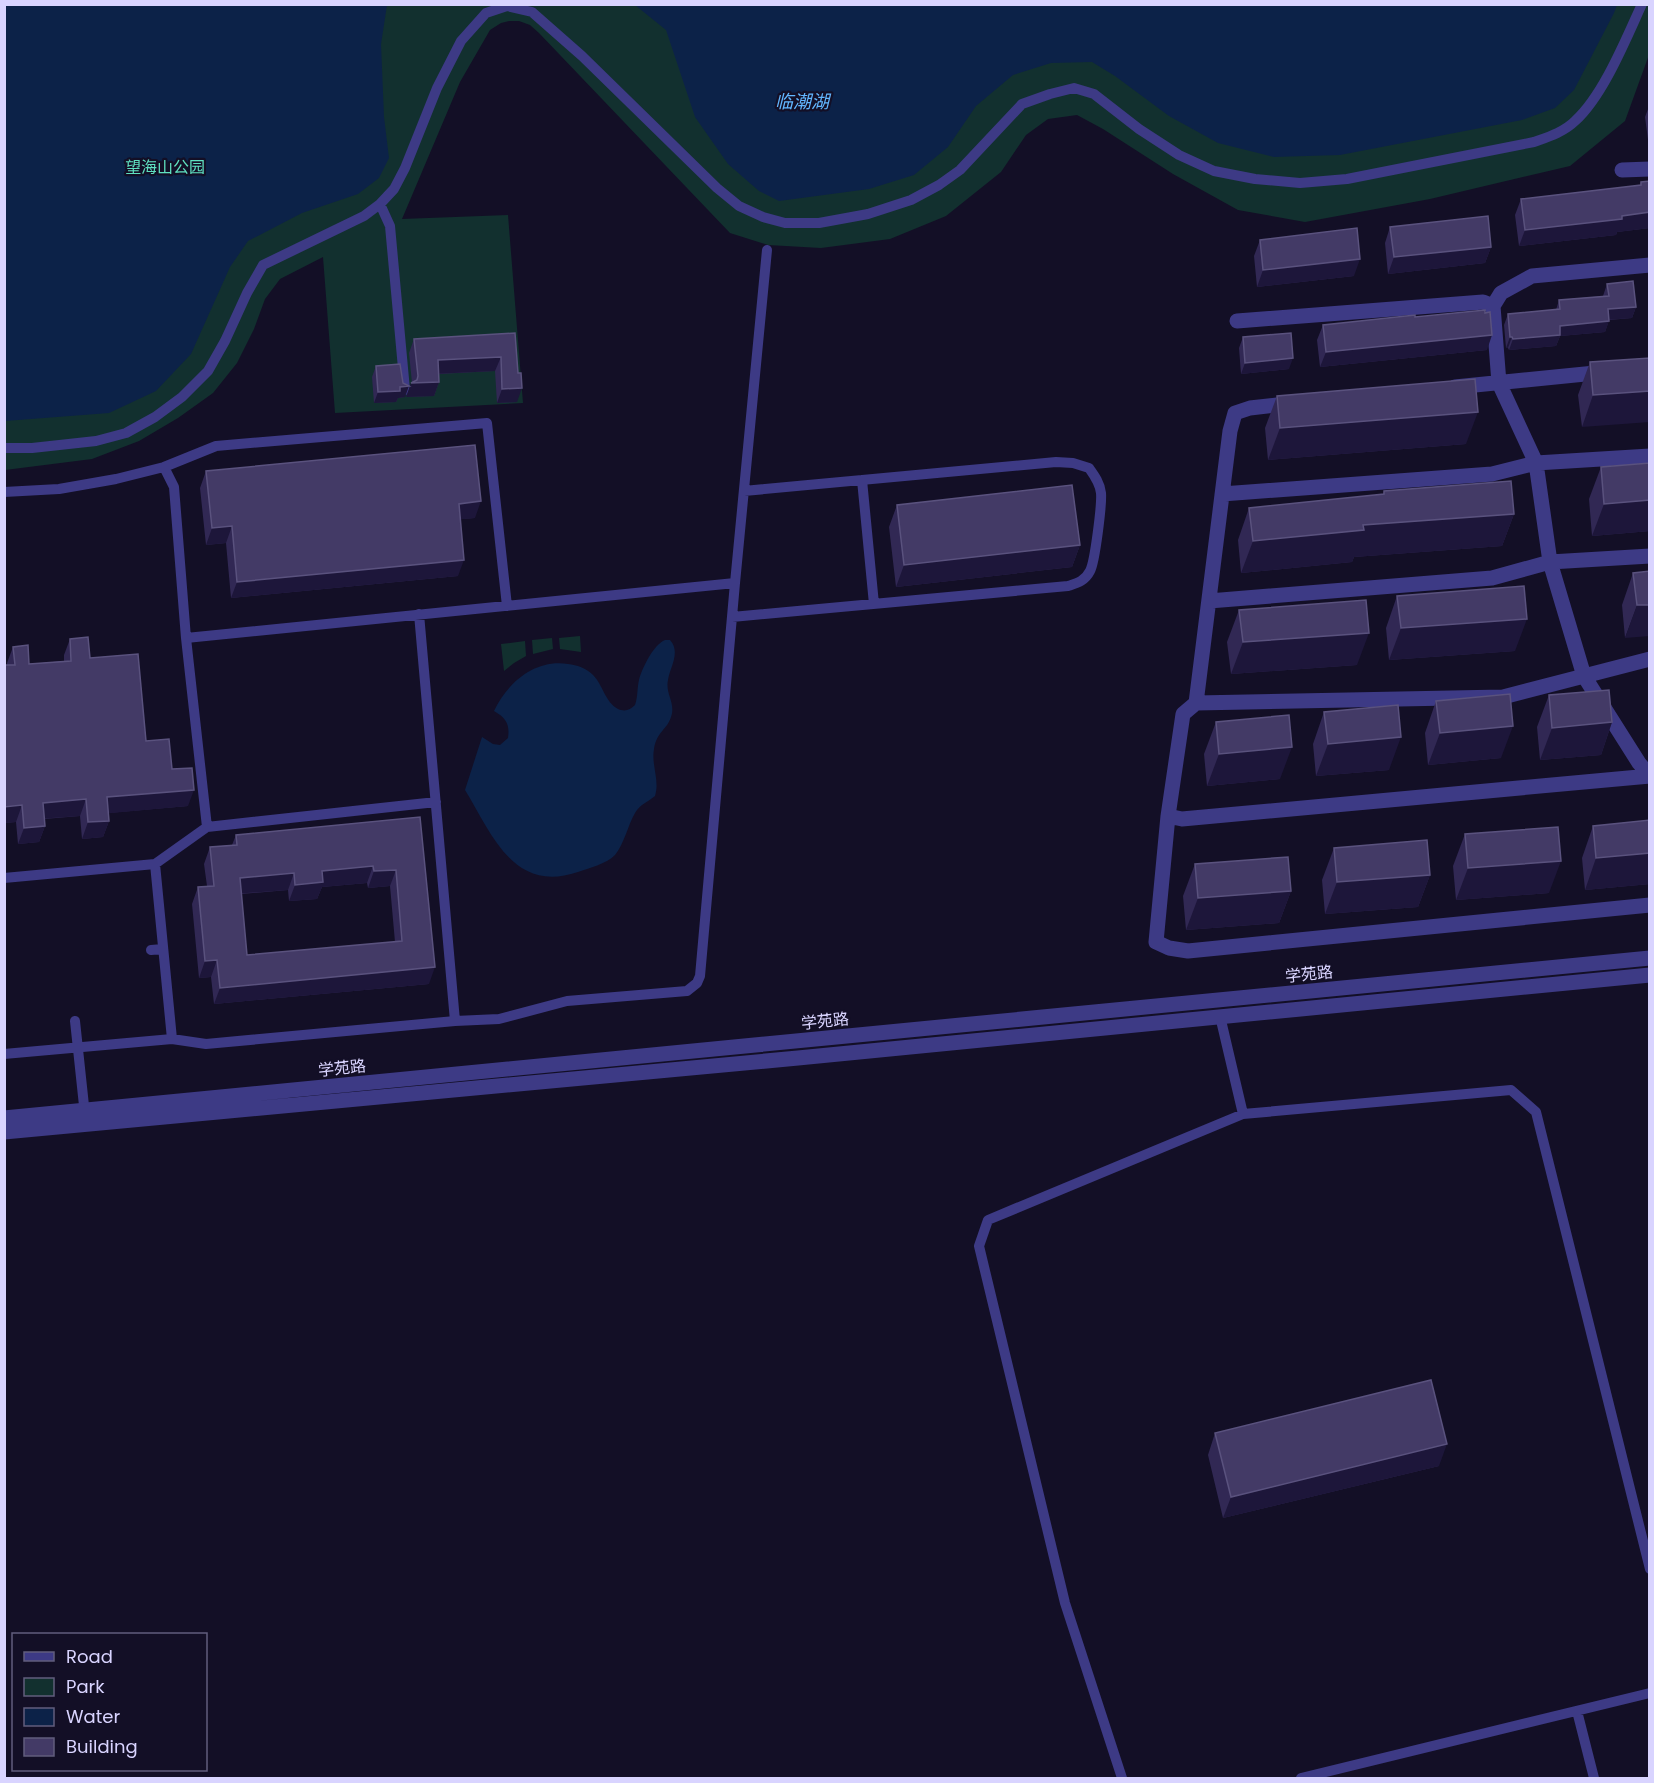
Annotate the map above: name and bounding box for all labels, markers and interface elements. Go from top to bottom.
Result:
water label: 临潮湖 [775,89,832,114]
park label: 望海山公园 [125,156,205,179]
street label: 学苑路 [1284,960,1334,988]
street label: 学苑路 [800,1007,850,1035]
street label: 学苑路 [317,1054,367,1082]
legend [12,1633,207,1771]
text: Road [66,1644,113,1669]
text: Park [66,1674,105,1699]
text: Water [66,1704,120,1729]
text: Building [66,1734,138,1759]

